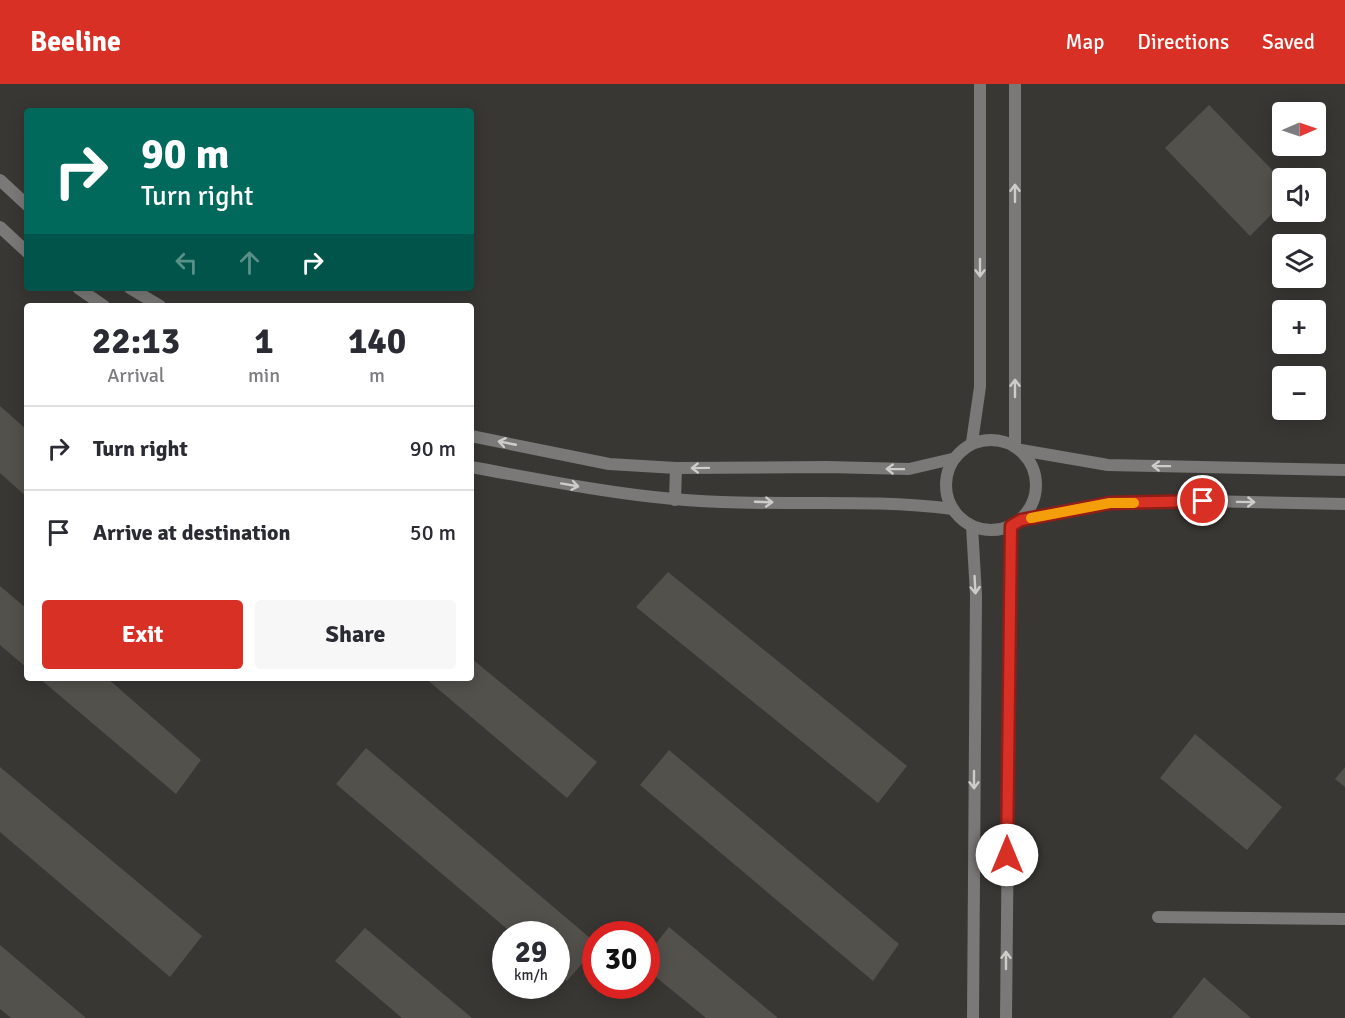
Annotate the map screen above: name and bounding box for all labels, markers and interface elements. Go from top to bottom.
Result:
text: Beeline [30,25,121,59]
text: Map [1066,29,1104,55]
text: Directions [1137,29,1229,55]
text: Saved [1262,29,1315,55]
north arrow [1272,102,1326,156]
map controls [1272,102,1326,420]
text: 90 m [141,129,230,180]
icon: right [42,132,120,210]
button: sound [1272,168,1326,222]
text: Turn right [141,180,254,213]
one-way arrow [1009,184,1021,204]
button: layers [1272,234,1326,288]
icon: left [170,246,203,279]
icon: ahead [233,246,266,279]
icon: right [296,246,329,279]
one-way arrow [974,258,986,278]
button: + [1272,300,1326,354]
text: 22:13 [92,319,180,364]
text: 1 [254,319,274,364]
text: 140 [348,319,406,364]
text: Arrival [107,363,165,388]
text: min [248,363,280,388]
text: m [369,363,385,388]
button: − [1272,366,1326,420]
one-way arrow [1009,379,1021,399]
icon: right [42,432,75,465]
text: Turn right [93,435,188,462]
text: 90 m [410,435,456,462]
one-way arrow [498,437,518,448]
one-way arrow [1151,460,1171,472]
one-way arrow [691,462,711,474]
one-way arrow [886,463,906,474]
pin [1177,475,1228,526]
one-way arrow [560,479,579,490]
icon: arrive [1186,484,1219,517]
one-way arrow [753,496,773,508]
one-way arrow [1235,496,1255,508]
icon: arrive [42,516,75,549]
text: Arrive at destination [93,519,290,546]
text: 50 m [410,519,456,546]
one-way arrow [970,574,981,594]
button: Exit [42,600,243,669]
button: Share [255,600,456,669]
one-way arrow [968,769,980,789]
position arrow [975,823,1039,887]
speed limit sign: 30 [582,921,660,999]
text: 29 [515,934,547,971]
one-way arrow [1000,950,1012,970]
text: km/h [514,966,548,984]

